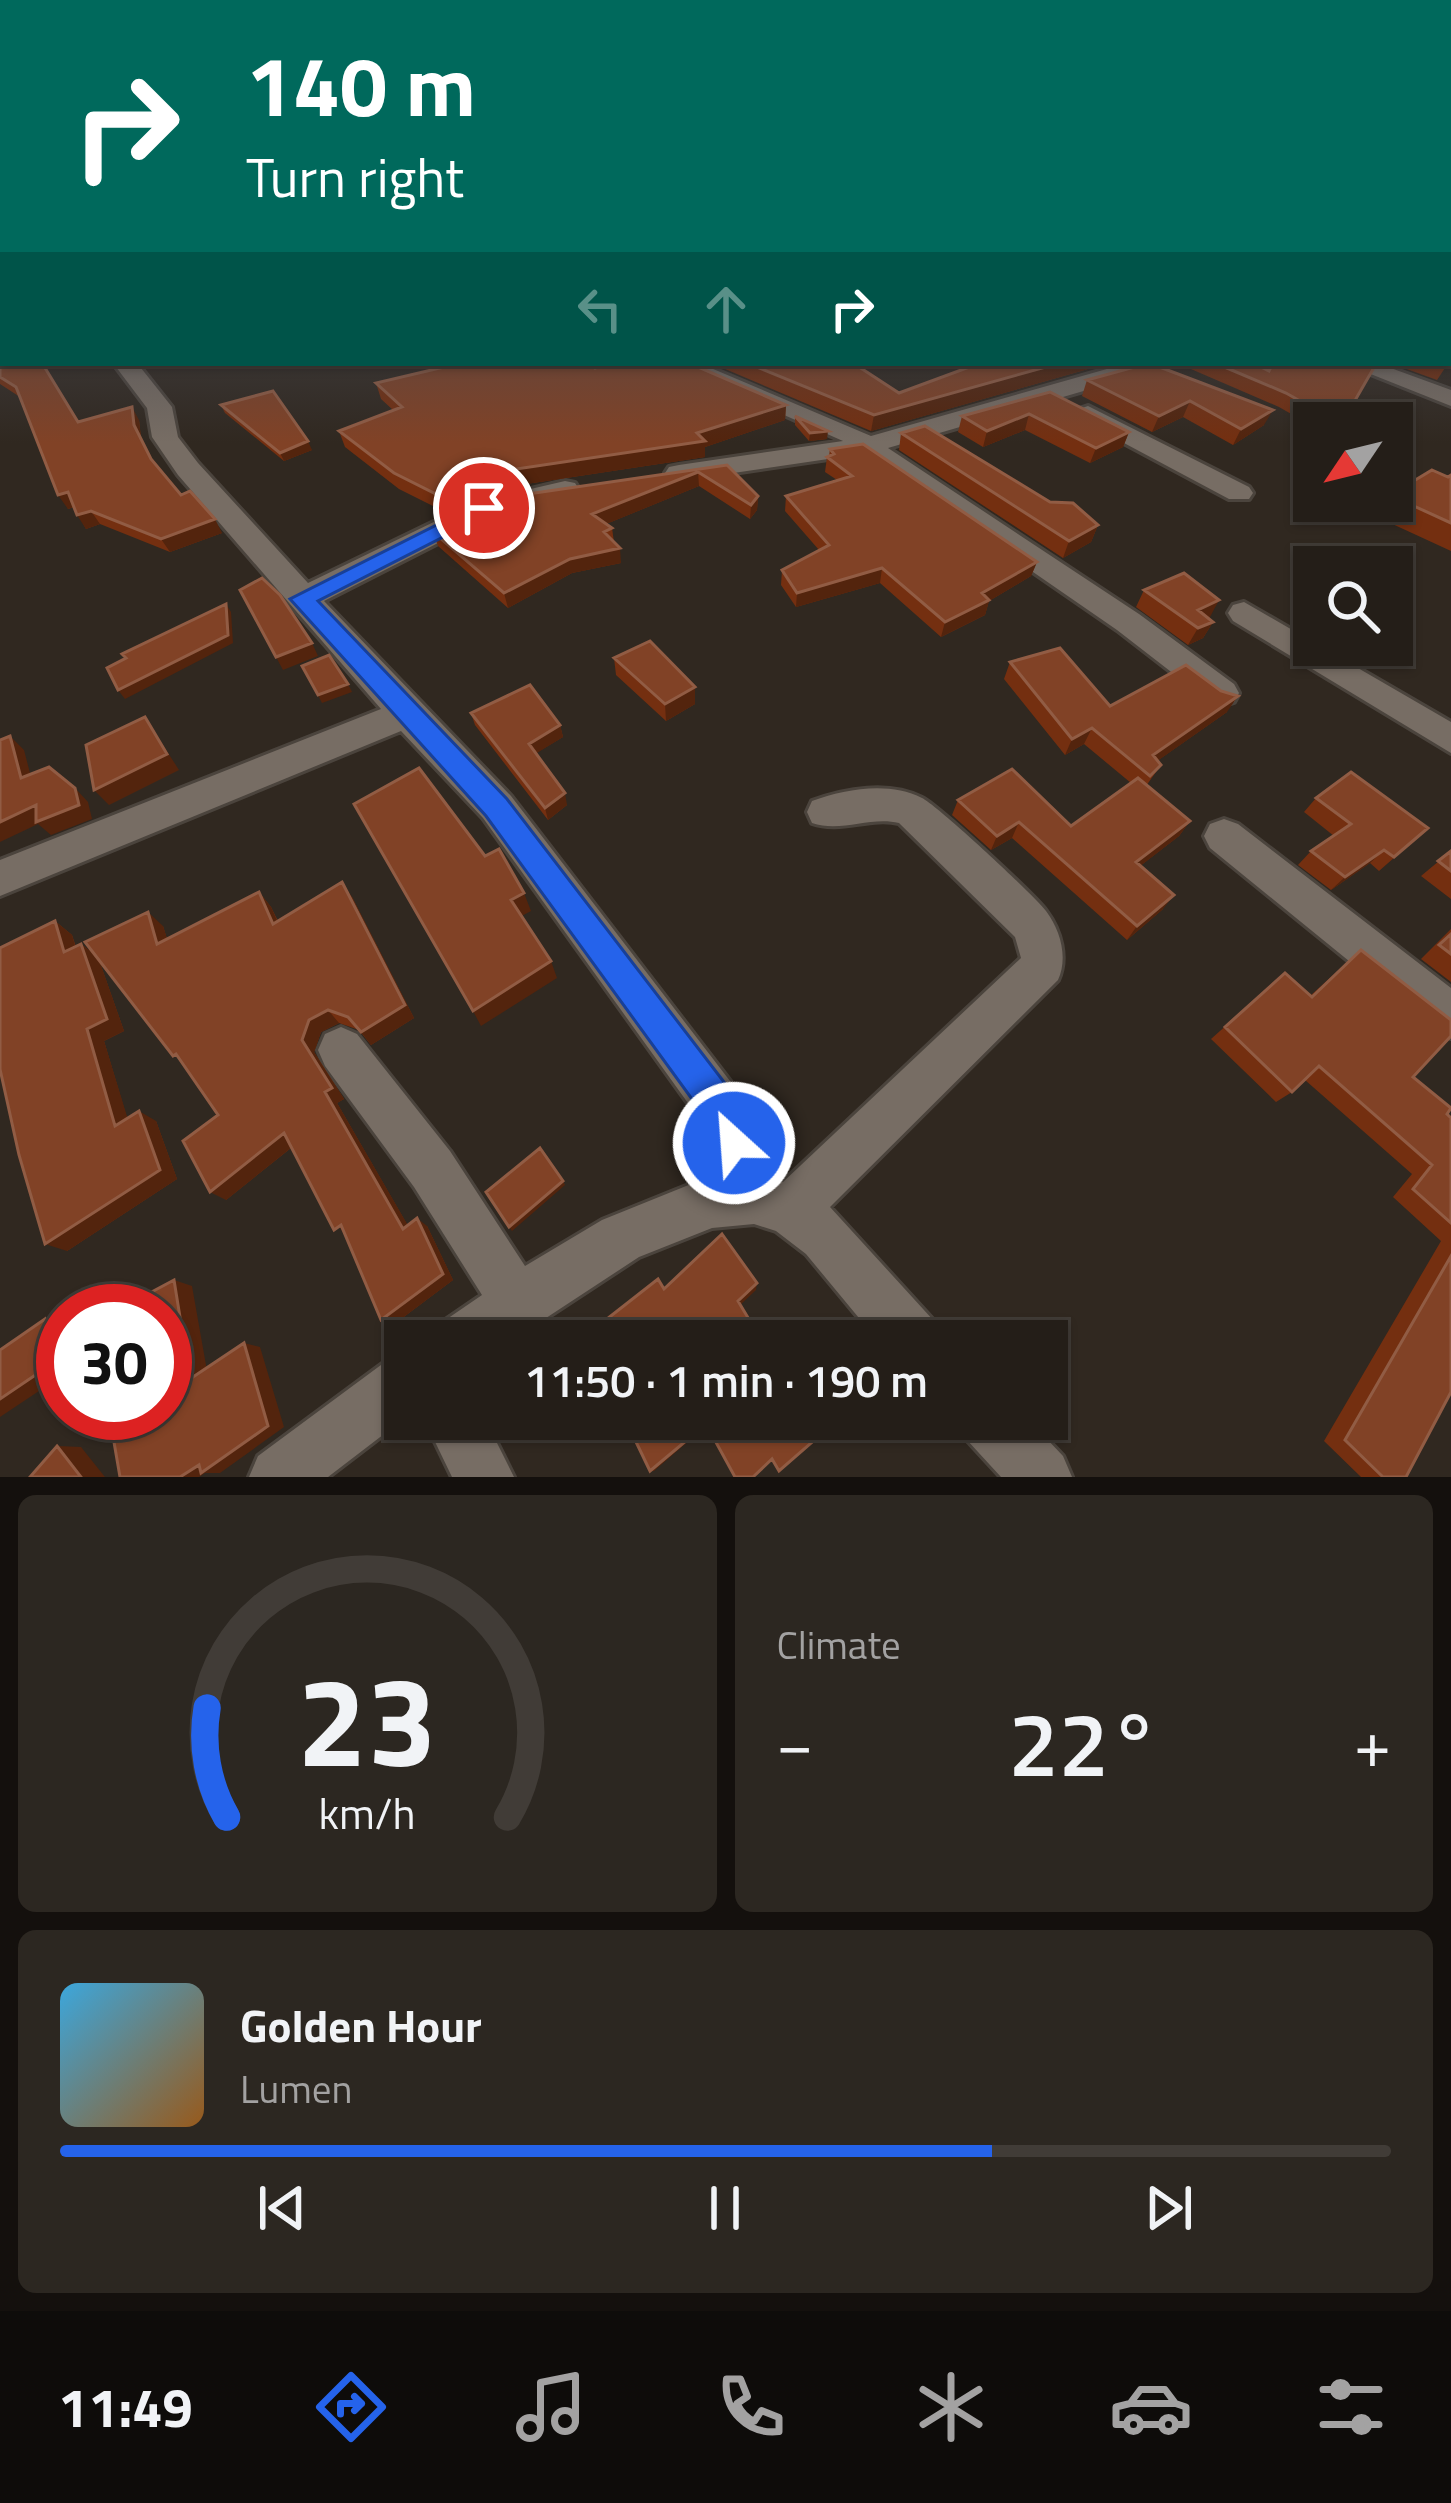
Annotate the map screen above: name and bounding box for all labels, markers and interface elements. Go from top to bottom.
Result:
text: 140 m [246,21,476,149]
icon: right [48,48,204,204]
text: Turn right [246,136,464,218]
icon: left [567,276,633,342]
icon: ahead [693,276,759,342]
icon: right [819,276,885,342]
north arrow [1293,402,1413,522]
map controls [1293,402,1413,666]
pin [433,457,535,559]
icon: arrive [451,475,517,541]
button: search [1293,546,1413,666]
position arrow [671,1080,797,1206]
speed limit sign: 30 [36,1284,192,1440]
text: 11:50 · 1 min · 190 m [524,1346,928,1414]
text: Climate [777,1615,901,1674]
text: 23 [297,1625,437,1814]
text: 22° [1008,1674,1159,1811]
text: − [777,1692,813,1793]
text: + [1354,1692,1391,1793]
text: km/h [319,1779,416,1845]
text: Golden Hour [240,1991,482,2059]
text: Lumen [240,2059,352,2118]
icon: previous [249,2175,315,2241]
icon: pause [692,2175,758,2241]
icon: next [1136,2175,1202,2241]
icon: directions [309,2365,393,2449]
icon: music [509,2365,593,2449]
icon: phone [709,2365,793,2449]
icon: climate [909,2365,993,2449]
icon: car [1109,2365,1193,2449]
icon: filters [1309,2365,1393,2449]
text: 11:49 [58,2366,193,2448]

